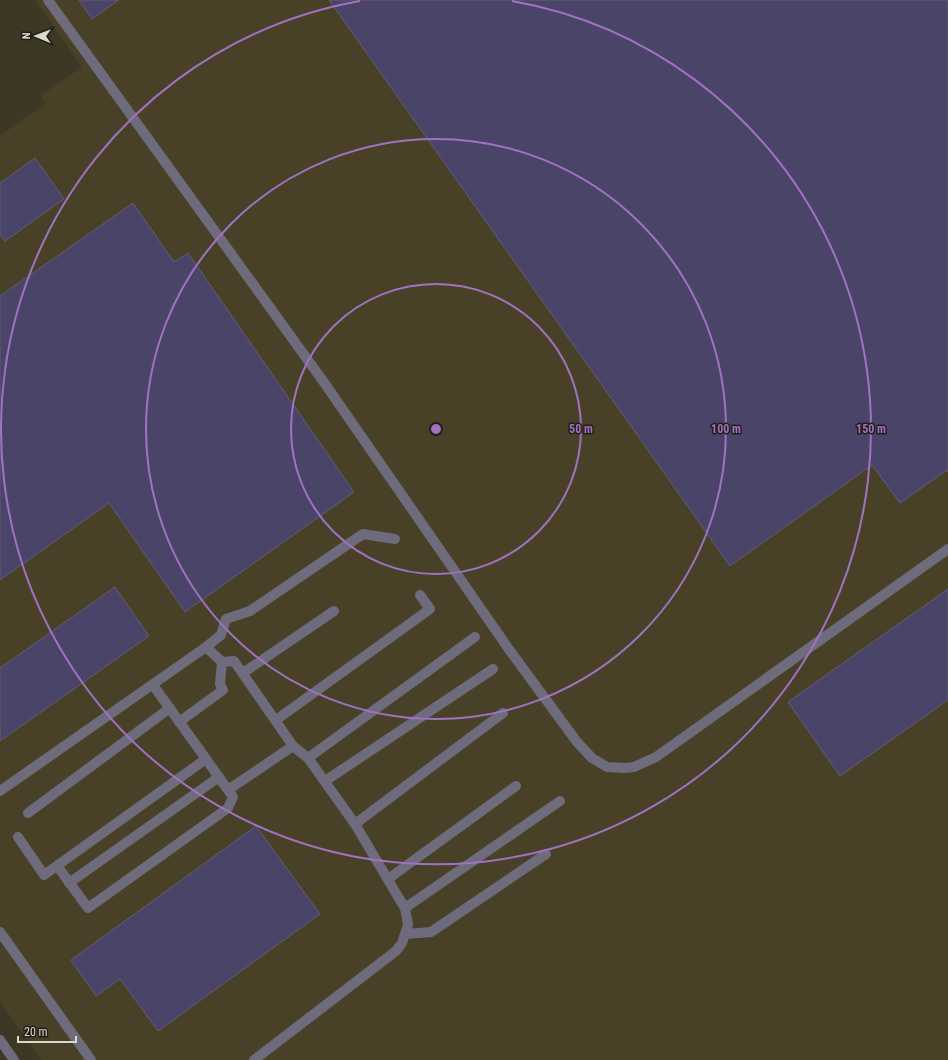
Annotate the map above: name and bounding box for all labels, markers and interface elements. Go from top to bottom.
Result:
north arrow [16,16,56,56]
text: N [20,32,33,39]
centre of rings [429,422,443,436]
text: 50 m [569,422,593,436]
text: 100 m [711,422,741,436]
text: 150 m [856,422,886,436]
scale bar [18,1018,76,1044]
text: 20 m [24,1025,48,1039]

